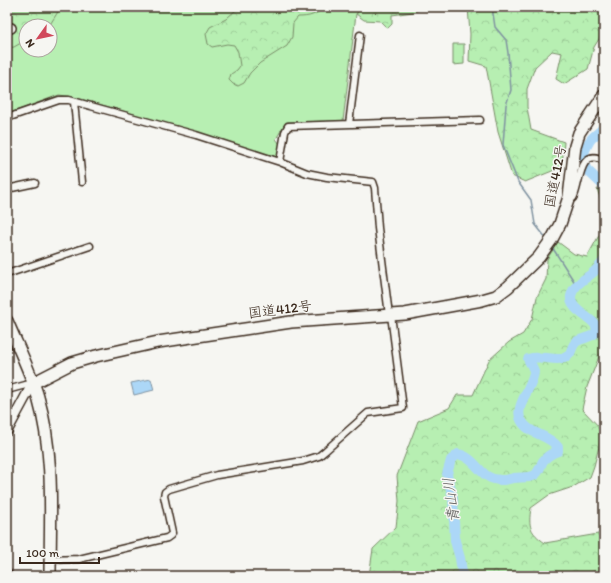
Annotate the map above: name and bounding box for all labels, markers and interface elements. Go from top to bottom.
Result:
north arrow [18,18,58,58]
text: N [23,37,38,50]
street label: 国道412号 [541,143,570,209]
street label: 国道412号 [247,297,313,322]
water label: 青山川 [439,477,463,523]
scale bar [20,539,99,565]
text: 100 m [26,546,59,560]

